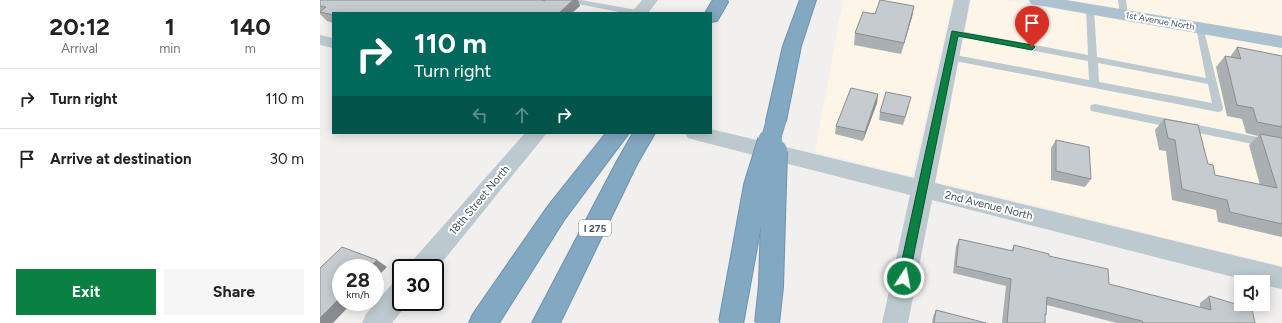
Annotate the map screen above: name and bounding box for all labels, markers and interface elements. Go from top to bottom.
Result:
pin [1015,6,1049,47]
street label: 1st Avenue North [1125,9,1195,32]
text: 20:12 [49,12,110,41]
text: 1 [165,12,175,41]
text: 140 [230,12,271,41]
icon: arrive [1021,12,1043,34]
text: 110 m [414,26,487,60]
icon: right [348,28,400,80]
text: Arrival [61,41,98,56]
text: min [159,41,181,56]
text: m [245,41,256,56]
text: Turn right [414,60,491,82]
icon: right [16,88,38,110]
text: Turn right [50,90,118,108]
text: 110 m [266,90,304,108]
icon: left [469,104,491,126]
icon: ahead [511,104,533,126]
icon: right [553,104,575,126]
icon: arrive [16,148,38,170]
text: Arrive at destination [50,150,191,168]
text: 30 m [270,150,304,168]
street label: 18th Street North [447,163,512,238]
street label: 2nd Avenue North [944,188,1034,223]
road number: I 275 [579,220,611,236]
position arrow [883,257,925,299]
speed limit sign: 30 [392,259,444,311]
text: 28 [346,268,370,292]
button: Exit [16,269,156,315]
button: Share [164,269,304,315]
map controls [1234,275,1270,311]
button: sound [1234,275,1270,311]
text: km/h [347,288,369,301]

